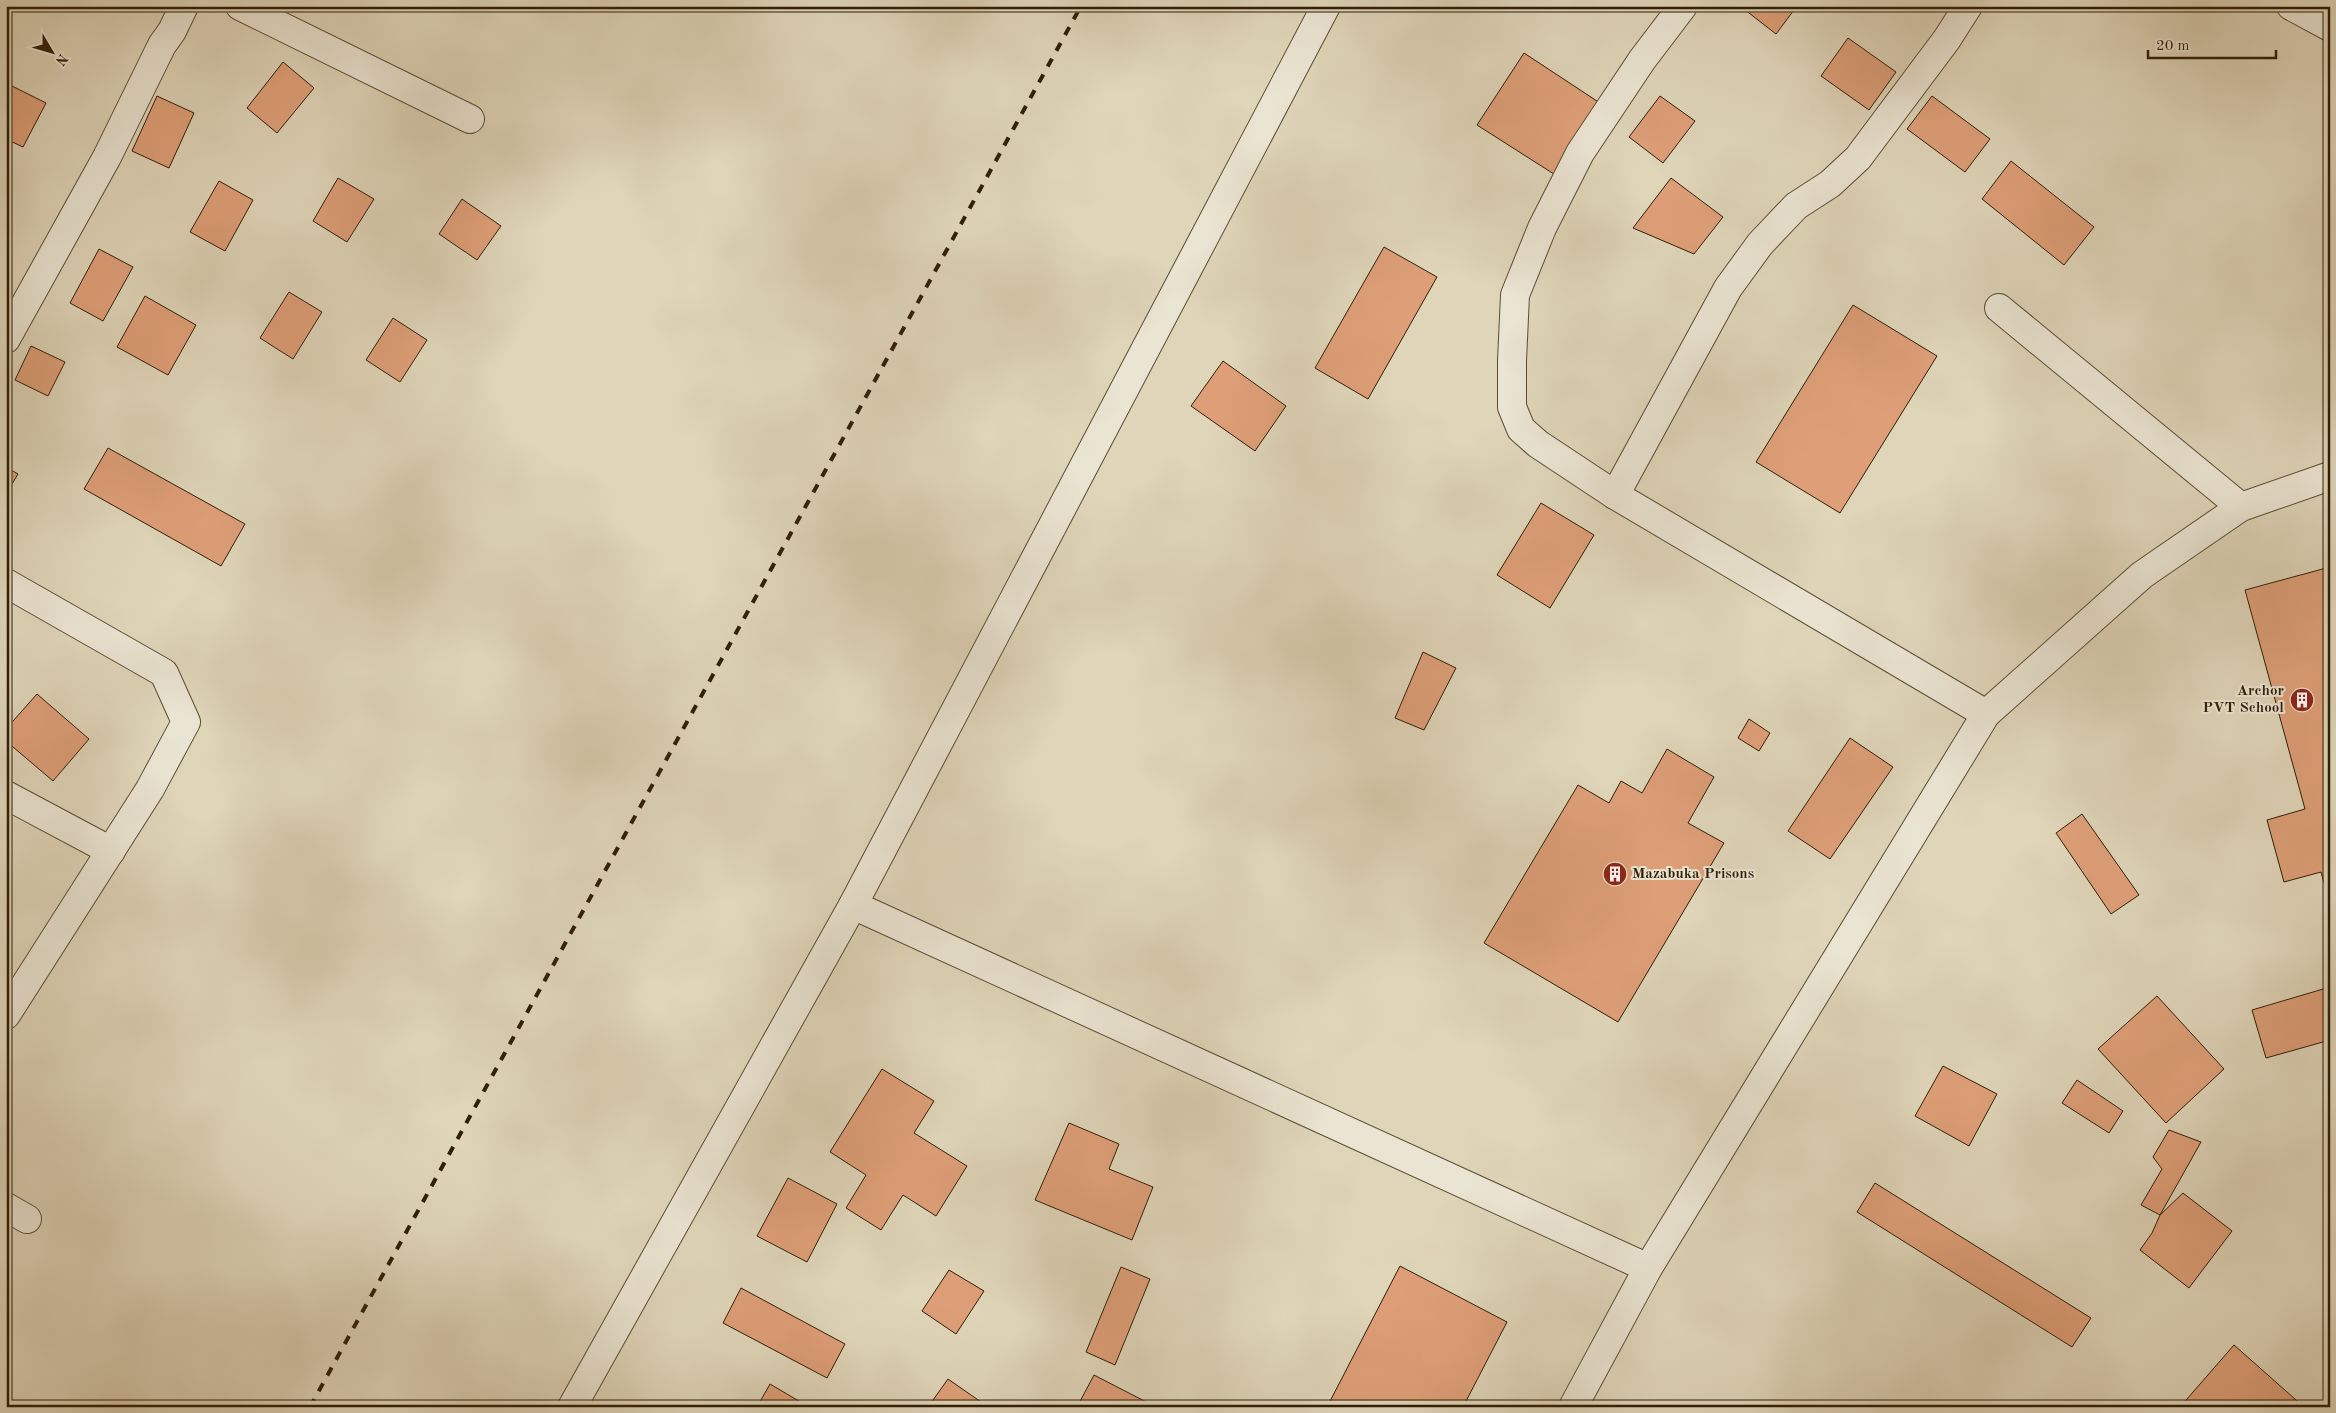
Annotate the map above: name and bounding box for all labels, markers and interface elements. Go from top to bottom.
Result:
north arrow [28,28,78,78]
scale bar [2148,28,2276,60]
text: 20 m [2156,39,2190,54]
text: N [52,51,70,68]
place label: Archor PVT School [2202,684,2284,716]
building icon: Archor PVT School [2289,687,2315,713]
building icon: Mazabuka Prisons [1602,861,1628,887]
place label: Mazabuka Prisons [1632,867,1754,882]

